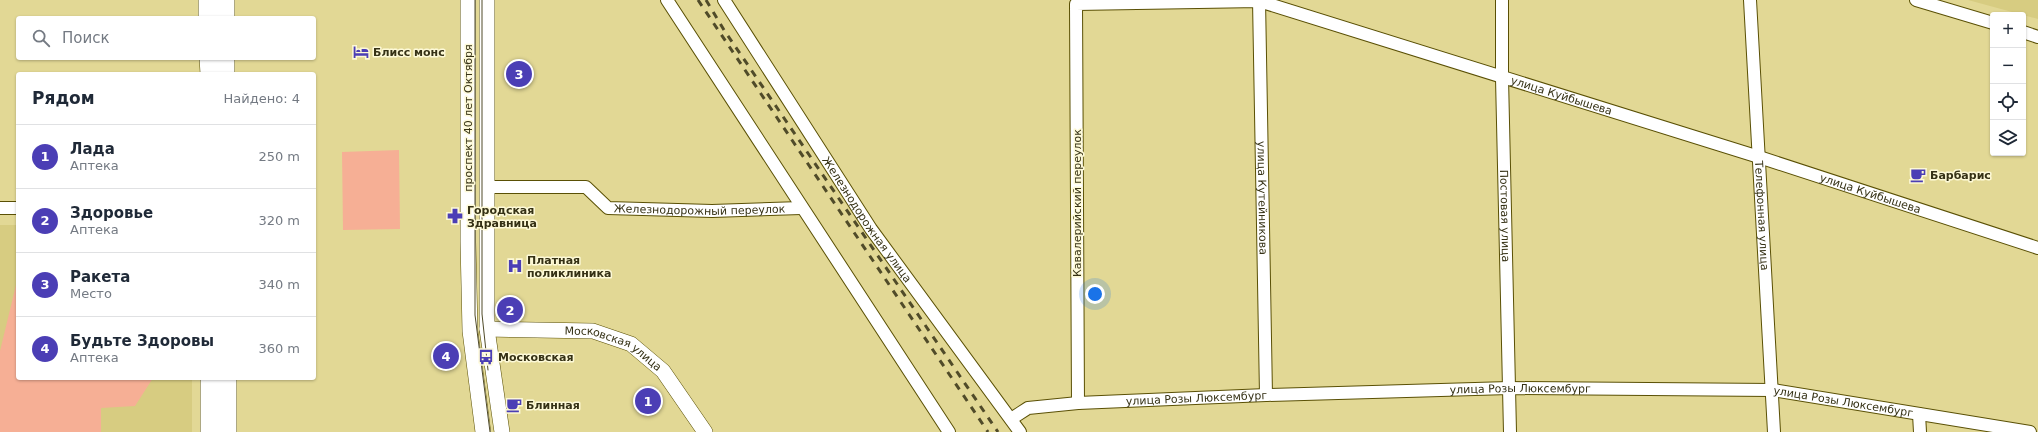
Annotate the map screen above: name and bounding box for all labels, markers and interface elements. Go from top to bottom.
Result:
map controls [1990,12,2026,156]
button: + [1990,12,2026,48]
search box [16,16,316,60]
icon: search [30,27,52,49]
text: Поиск [62,29,110,47]
hotel icon: Блисс монс [352,43,370,61]
street label: проспект 40 лет Октября [462,44,475,192]
place label: Блисс монс [373,46,445,59]
button: − [1990,48,2026,84]
pin: 3 [506,59,532,89]
street label: улица Куйбышева [1509,74,1614,118]
button: locate [1990,84,2026,120]
text: Рядом [32,88,95,108]
text: Найдено: 4 [224,91,300,106]
button: layers [1990,120,2026,156]
street label: Кавалерийский переулок [1071,129,1084,277]
text: Лада [70,140,115,158]
street label: улица Кутейникова [1254,141,1270,255]
text: 1 [40,149,50,164]
text: 250 m [258,149,300,164]
street label: Железнодорожная улица [819,154,914,285]
text: Аптека [70,158,119,173]
street label: Телефонная улица [1752,160,1771,271]
cafe icon: Барбарис [1909,166,1927,184]
place label: Барбарис [1930,169,1991,182]
street label: Постовая улица [1497,170,1512,262]
street label: улица Куйбышева [1818,171,1922,216]
street label: Железнодорожный переулок [614,202,786,218]
text: Здоровье [70,204,153,222]
place label: Городская Здравница [467,204,537,230]
pharmacy icon: Городская Здравница [446,207,464,225]
text: 2 [40,213,50,228]
text: 320 m [258,213,300,228]
text: Аптека [70,222,119,237]
place label: Платная поликлиника [527,254,611,280]
hospital icon: Платная поликлиника [506,257,524,275]
text: Ракета [70,268,130,286]
text: 3 [40,277,50,292]
text: 340 m [258,277,300,292]
your location [1085,284,1105,304]
text: Место [70,286,112,301]
pin: 2 [497,295,523,325]
street label: Московская улица [564,324,664,374]
text: Будьте Здоровы [70,332,214,350]
text: 4 [40,341,50,356]
text: 360 m [258,341,300,356]
pin: 4 [433,341,459,371]
bus stop icon: Московская [477,348,495,366]
text: Аптека [70,350,119,365]
place label: Московская [498,351,573,364]
street label: улица Розы Люксембург [1449,382,1591,397]
street label: улица Розы Люксембург [1772,384,1914,420]
pin: 1 [635,386,661,416]
street label: улица Розы Люксембург [1126,389,1268,408]
cafe icon: Блинная [505,396,523,414]
place label: Блинная [526,399,580,412]

